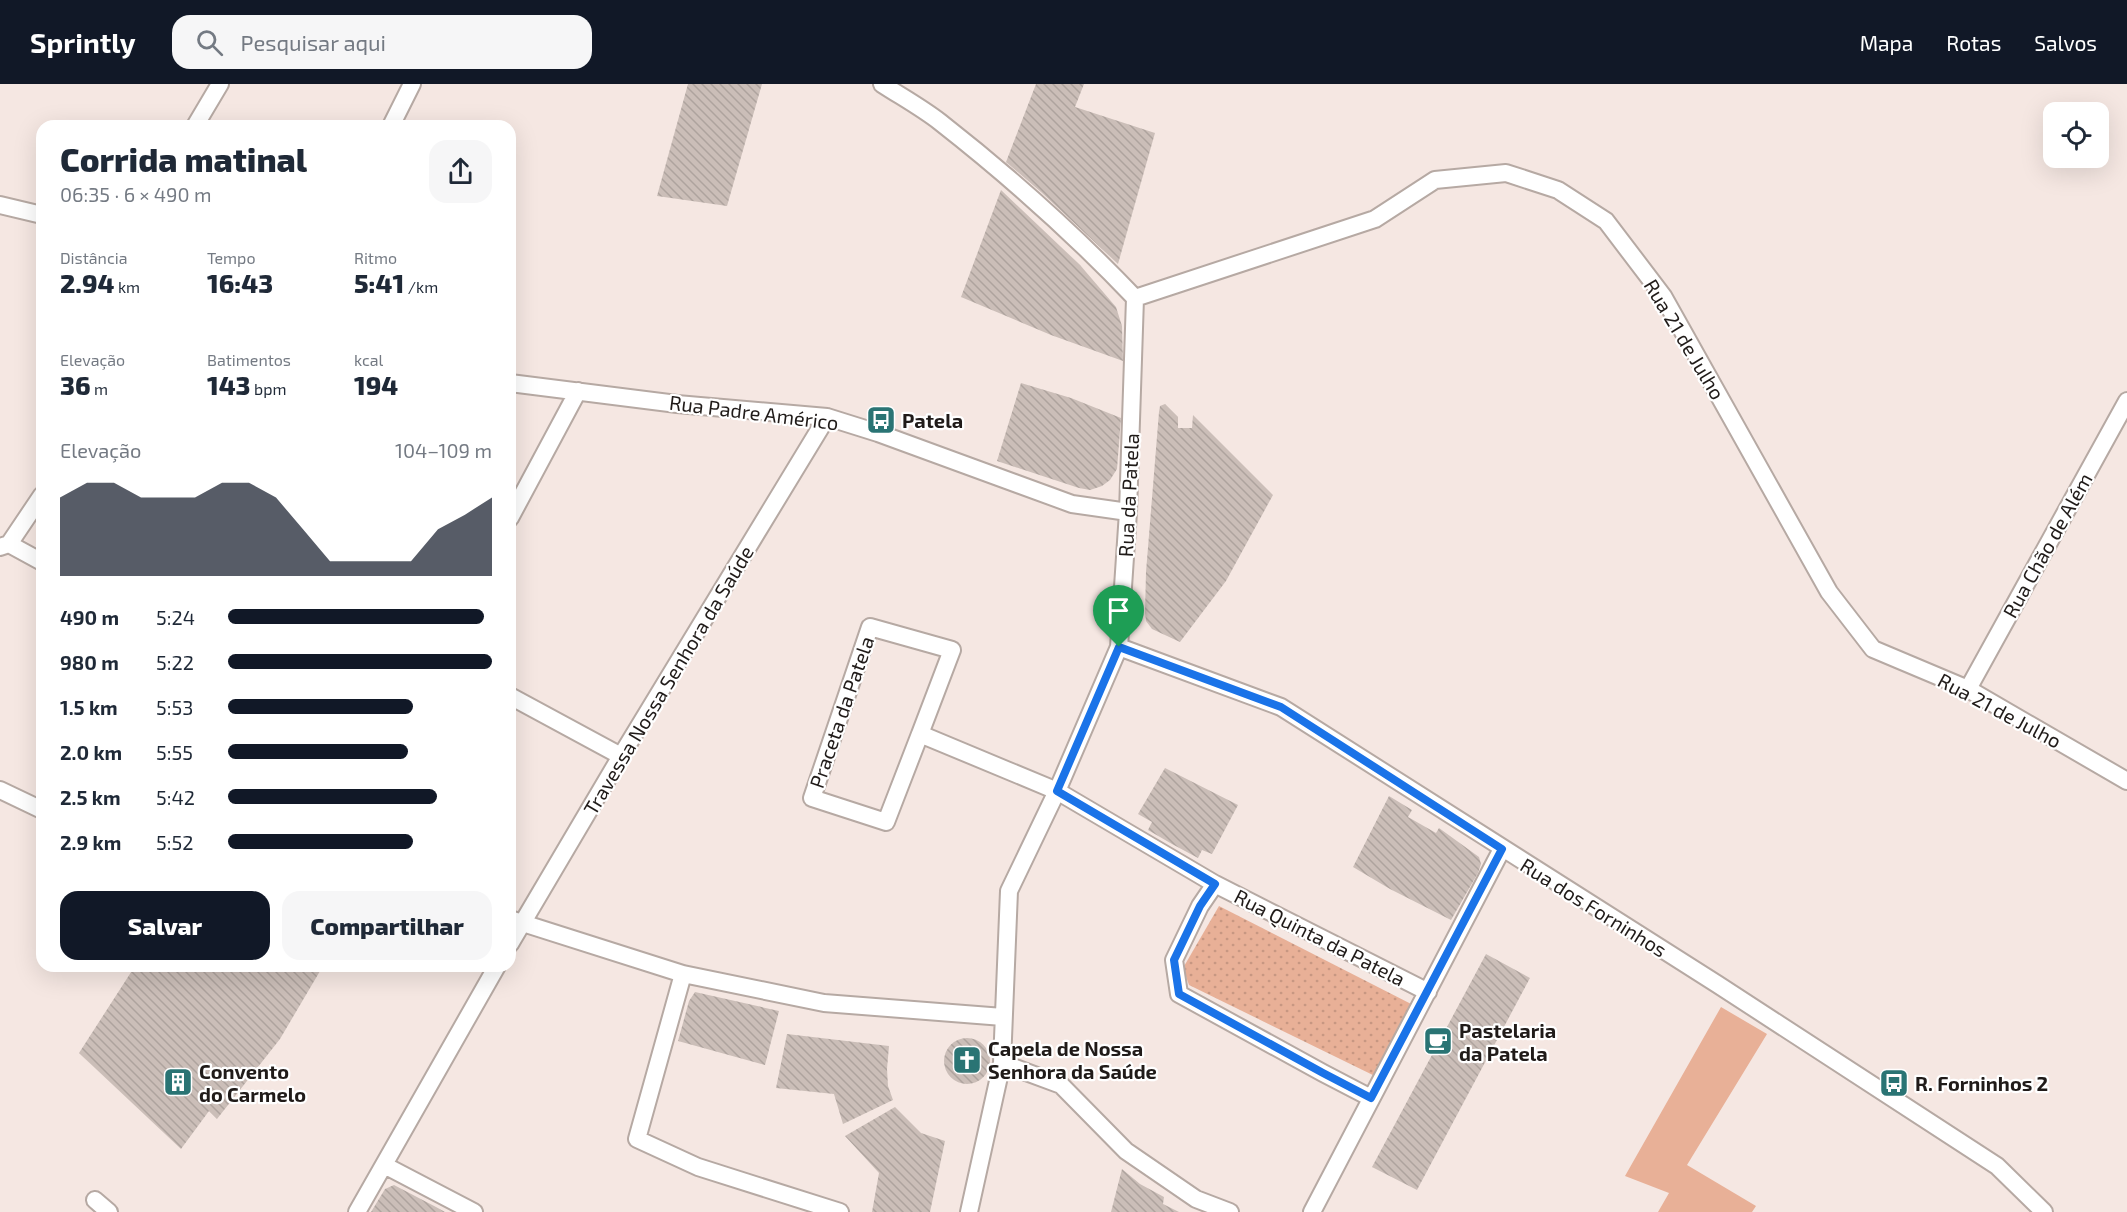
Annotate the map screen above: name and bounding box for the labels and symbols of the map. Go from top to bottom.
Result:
street label: Rua 21 de Julho [1640,274,1730,404]
street label: Rua Padre Américo [668,390,840,434]
bus stop icon: Patela [865,404,897,436]
place label: Patela [902,408,963,432]
street label: Rua da Patela [1113,432,1143,558]
street label: Rua Chão de Além [1997,468,2097,622]
street label: Travessa Nossa Senhora da Saúde [578,541,758,819]
pin [1093,585,1144,647]
street label: Praceta da Patela [804,633,878,791]
street label: Rua 21 de Julho [1934,667,2066,753]
street label: Rua dos Forninhos [1516,852,1672,962]
street label: Rua Quinta da Patela [1231,884,1409,990]
place label: Pastelaria da Patela [1459,1018,1556,1065]
cafe icon: Pastelaria da Patela [1422,1025,1454,1057]
place label: Capela de Nossa Senhora da Saúde [988,1036,1157,1083]
church icon: Capela de Nossa Senhora da Saúde [951,1044,983,1076]
place label: Convento do Carmelo [199,1059,306,1106]
building icon: Convento do Carmelo [162,1066,194,1098]
bus stop icon: R. Forninhos 2 [1878,1067,1910,1099]
place label: R. Forninhos 2 [1915,1071,2048,1095]

